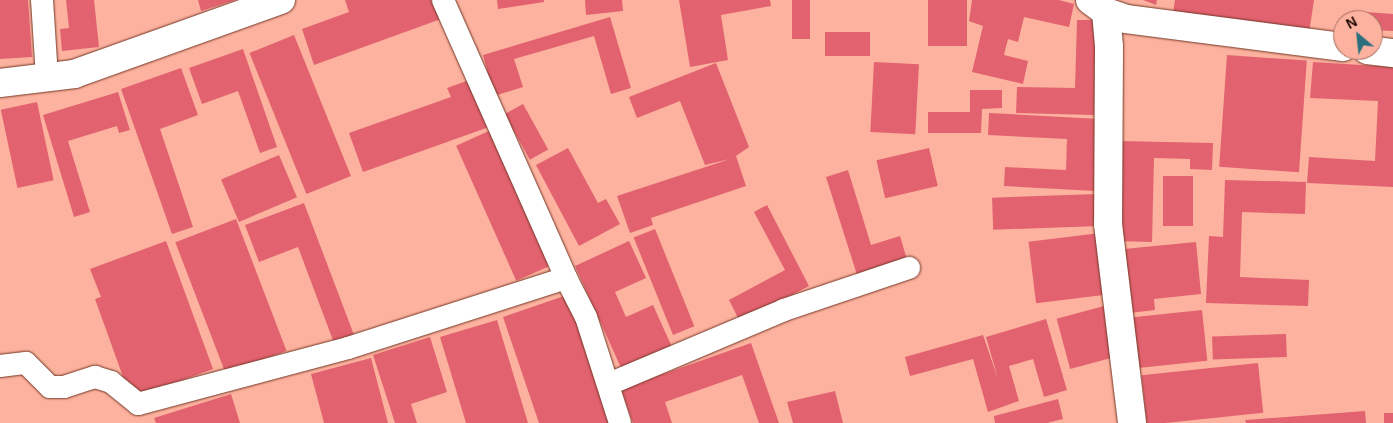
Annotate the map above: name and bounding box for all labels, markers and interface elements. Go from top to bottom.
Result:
north arrow [1333,10,1383,60]
text: N [1343,13,1360,32]

